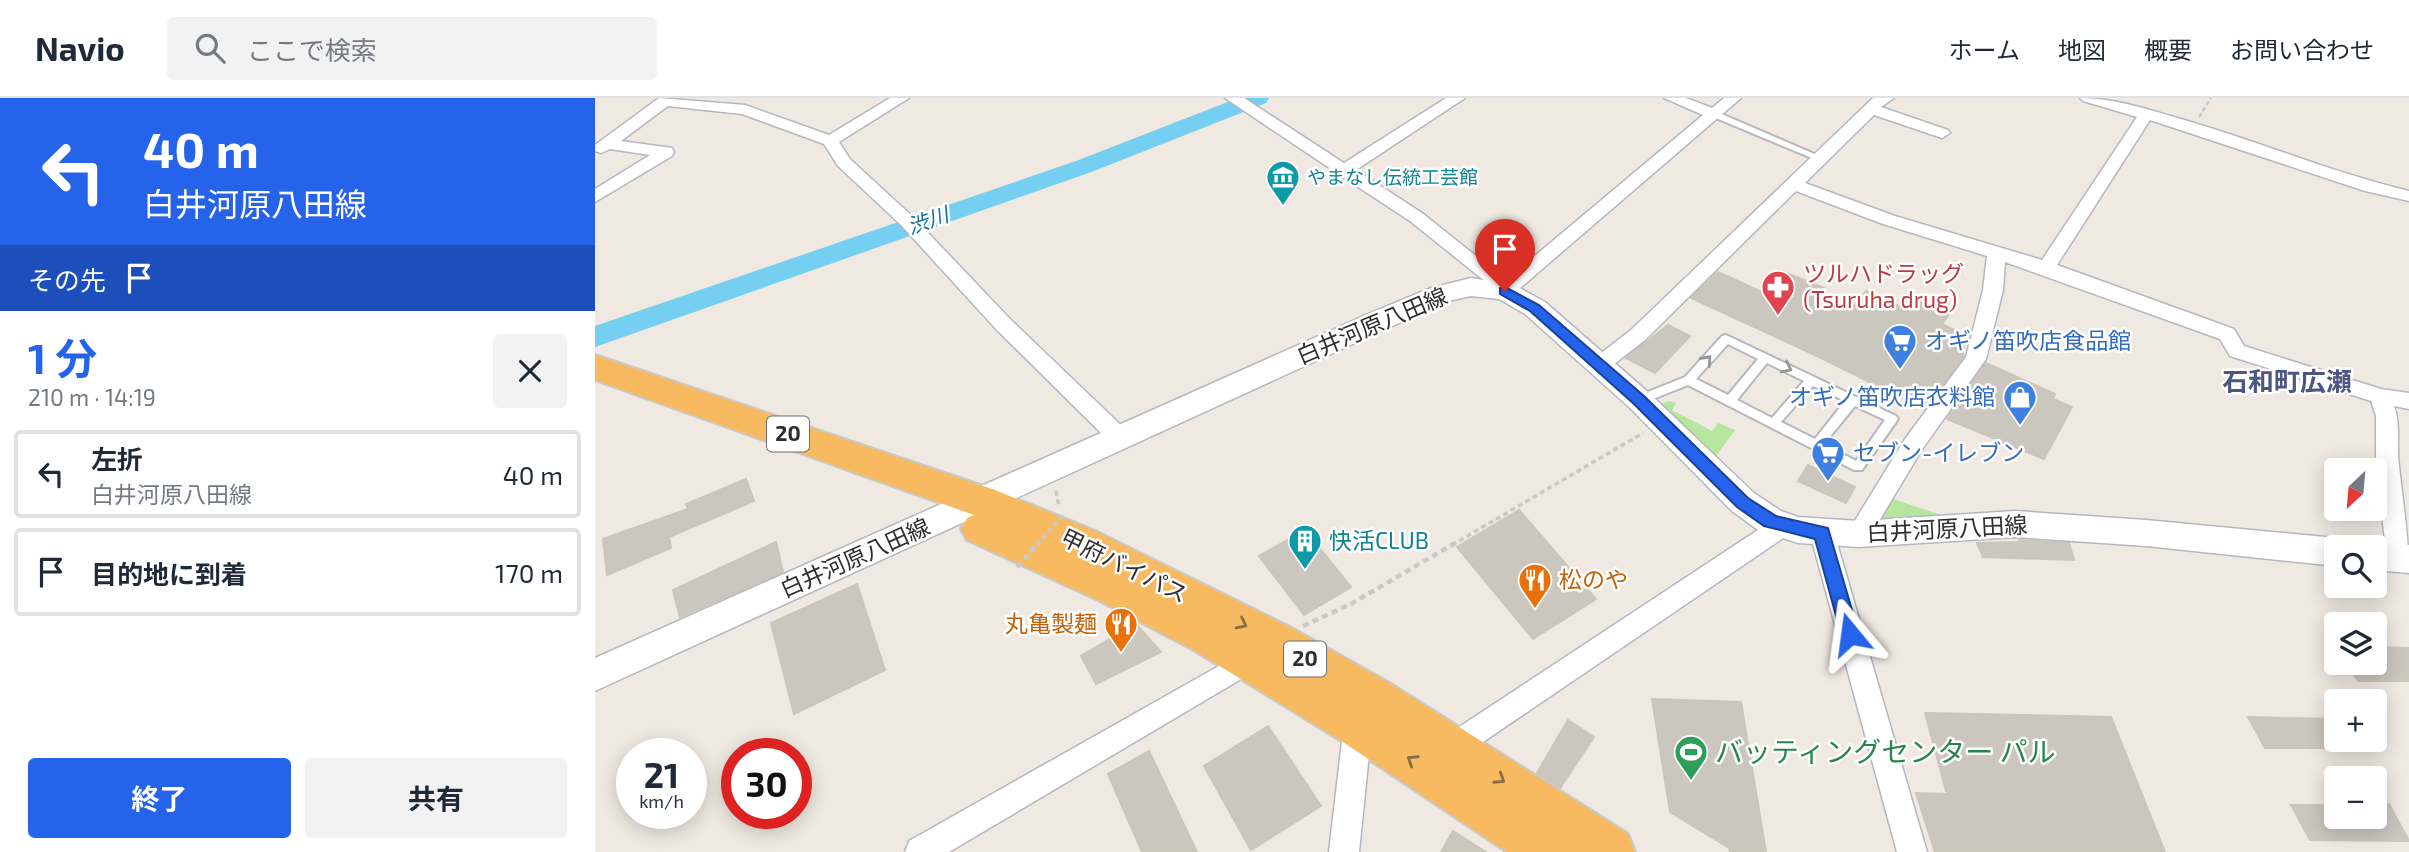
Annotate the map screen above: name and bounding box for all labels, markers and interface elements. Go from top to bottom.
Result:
search box [167,17,657,80]
text: Navio [35,28,125,68]
icon: search [191,29,229,67]
text: ここで検索 [247,34,377,65]
text: ホーム [1949,35,2020,64]
text: 地図 [2058,35,2106,64]
text: 概要 [2144,35,2192,64]
text: お問い合わせ [2230,35,2374,64]
text: 40 m [143,119,259,178]
icon: left [28,126,119,217]
museum icon: やまなし伝統工芸館 [1264,158,1302,207]
place label: やまなし伝統工芸館 [1307,165,1478,188]
text: 白井河原八田線 [143,184,367,222]
water label: 渋川 [904,200,953,238]
pin [1475,219,1535,291]
icon: arrive [1486,230,1524,268]
icon: arrive [120,259,158,297]
place label: ツルハドラッグ (Tsuruha drug) [1803,259,1964,313]
text: その先 [28,264,106,295]
pharmacy icon: ツルハドラッグ (Tsuruha drug) [1759,268,1797,317]
street label: 白井河原八田線 [1292,281,1451,369]
supermarket icon: オギノ笛吹店食品館 [1881,322,1919,371]
place label: オギノ笛吹店食品館 [1925,326,2131,354]
text: 1 分 [28,332,97,382]
button: close [493,334,567,408]
one-way arrow [1699,355,1711,368]
one-way arrow [1780,360,1792,374]
district label: 石和町広瀬 [2222,365,2352,396]
shop icon: オギノ笛吹店衣料館 [2001,378,2039,427]
place label: オギノ笛吹店衣料館 [1789,382,1995,410]
text: 210 m · 14:19 [28,383,156,411]
road number: 20 [767,416,809,452]
supermarket icon: セブン-イレブン [1809,434,1847,483]
place label: セブン-イレブン [1853,438,2024,466]
text: 左折 [91,443,143,474]
icon: left [32,455,70,493]
north arrow [2324,458,2387,522]
map controls [2324,458,2387,829]
text: 40 m [503,459,563,490]
text: 白井河原八田線 [91,480,252,508]
street label: 白井河原八田線 [1866,510,2028,546]
street label: 白井河原八田線 [775,512,934,603]
street label: 甲府バイパス [1056,522,1192,608]
building icon: 快活CLUB [1286,522,1324,571]
place label: 快活CLUB [1329,526,1429,554]
button: search [2324,535,2387,598]
icon: arrive [32,553,70,591]
text: 170 m [495,557,563,588]
text: 目的地に到着 [91,558,247,589]
restaurant icon: 松のや [1516,561,1554,610]
place label: 松のや [1559,565,1628,593]
position arrow [1813,597,1887,671]
restaurant icon: 丸亀製麺 [1102,605,1140,654]
place label: 丸亀製麺 [1005,609,1097,637]
button: layers [2324,612,2387,675]
one-way arrow [1235,616,1247,630]
road number: 20 [1284,642,1326,676]
button: + [2324,689,2387,752]
sports icon: バッティングセンター パル [1672,733,1710,782]
place label: バッティングセンター パル [1715,734,2056,768]
speed limit sign: 30 [721,738,812,829]
text: 21 [644,753,679,795]
one-way arrow [1407,756,1420,769]
button: 終了 [28,758,291,838]
button: 共有 [305,758,567,838]
button: − [2324,766,2387,829]
one-way arrow [1492,771,1505,784]
text: km/h [639,790,684,812]

